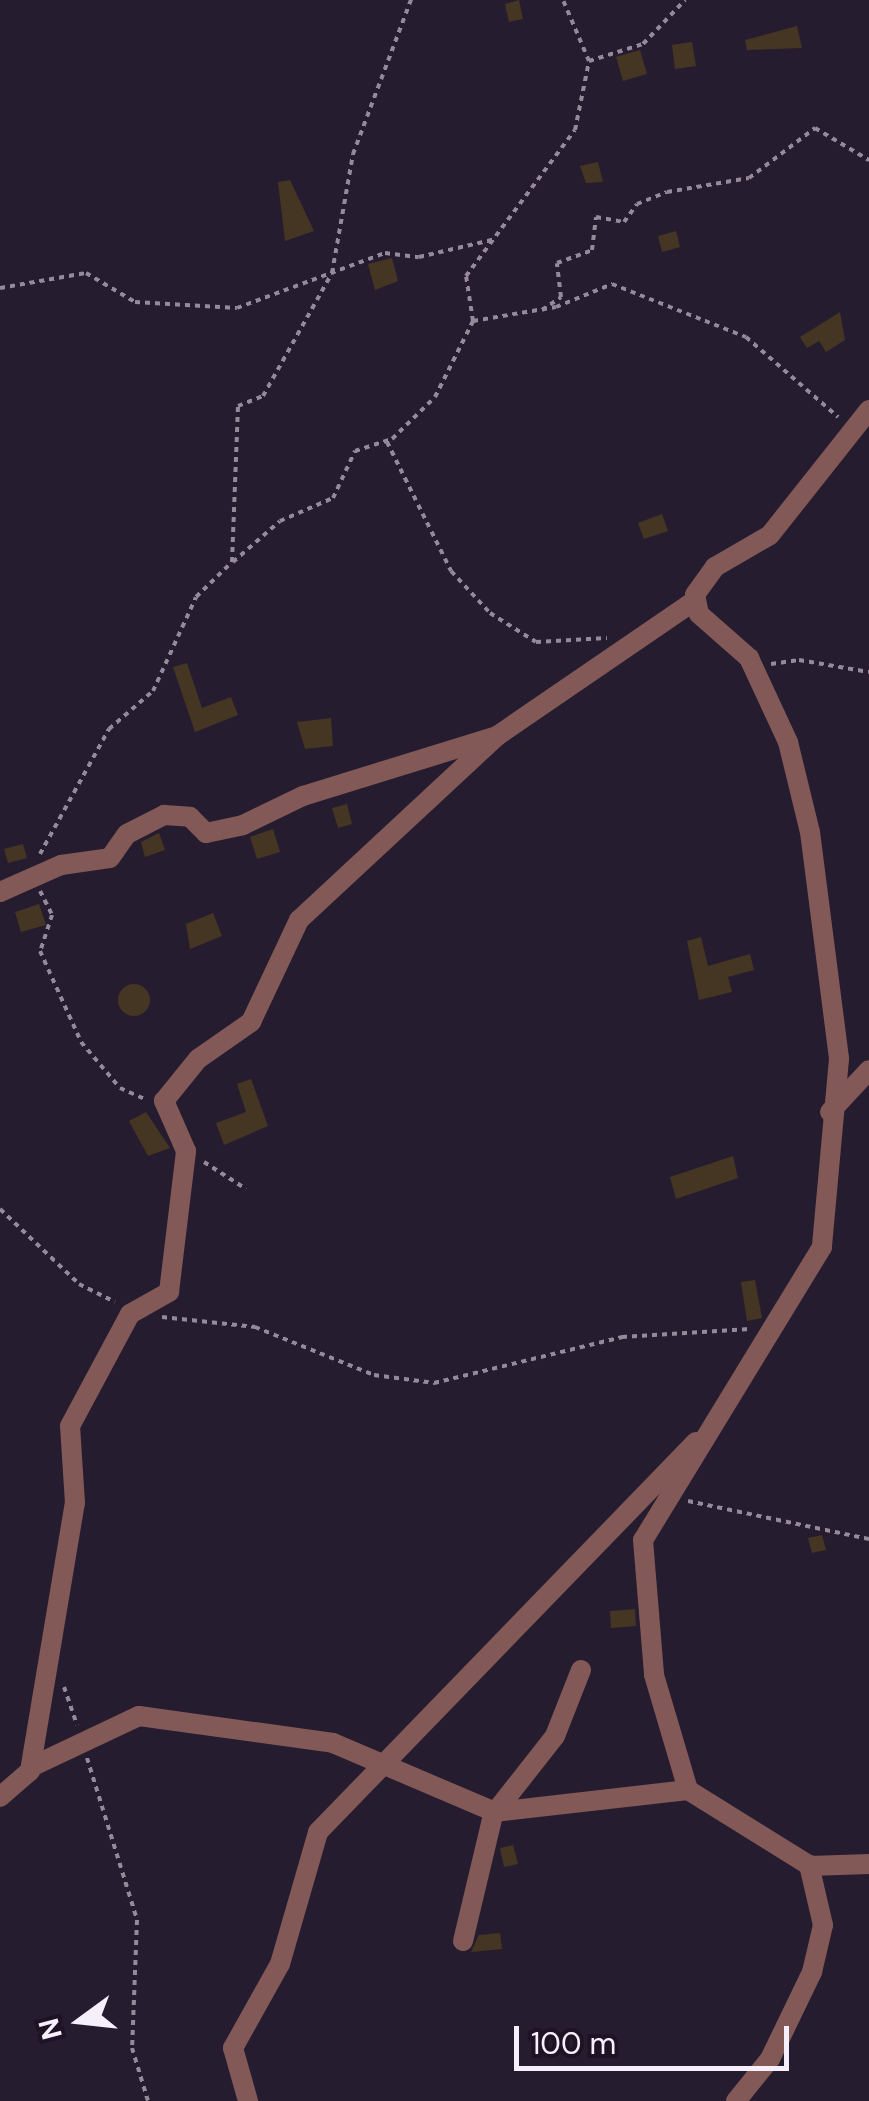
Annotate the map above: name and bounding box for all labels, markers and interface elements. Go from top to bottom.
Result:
north arrow [30,1971,130,2071]
scale bar [519,2006,794,2068]
text: N [30,2014,71,2044]
text: 100 m [531,2024,616,2063]

